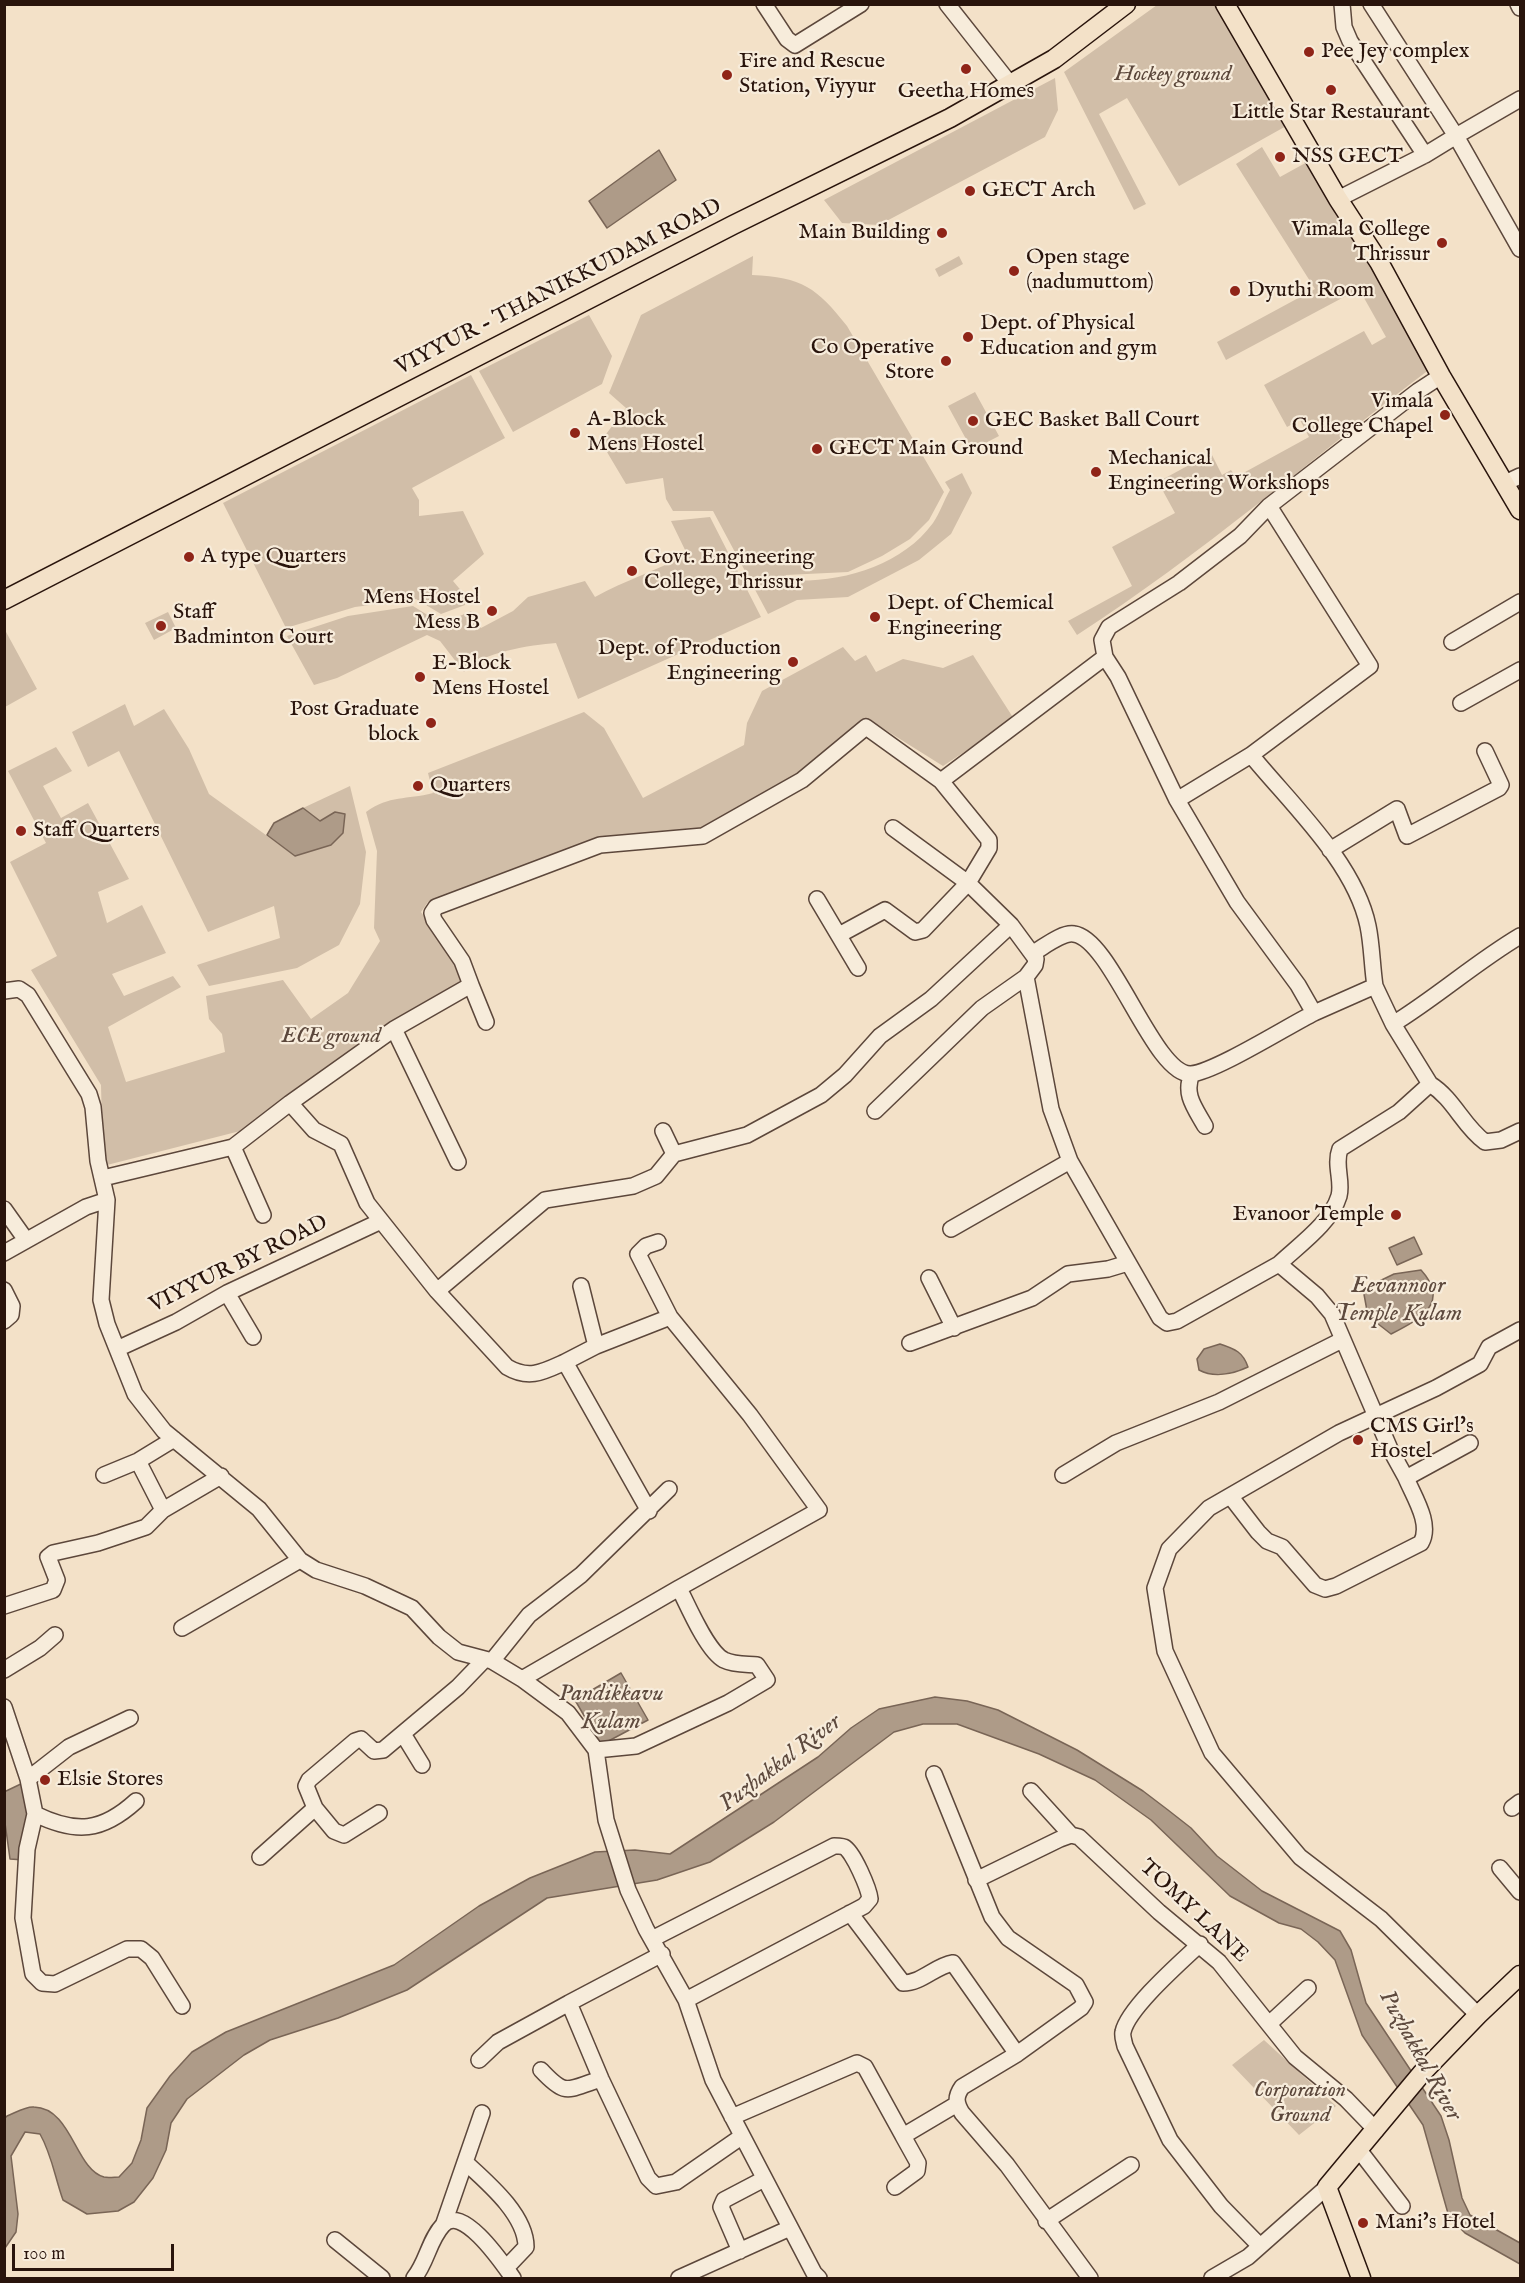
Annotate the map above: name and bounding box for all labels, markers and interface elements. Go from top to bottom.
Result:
place label: Pee Jey complex [1321,39,1469,65]
marker: Pee Jey complex [1302,45,1316,59]
place label: Fire and Rescue Station, Viyyur [739,49,885,100]
marker: Geetha Homes [959,62,973,76]
park label: Hockey ground [1115,62,1231,88]
marker: Fire and Rescue Station, Viyyur [720,68,734,82]
place label: Geetha Homes [898,79,1034,105]
marker: Little Star Restaurant [1324,83,1338,97]
place label: Little Star Restaurant [1232,100,1430,126]
place label: NSS GECT [1292,144,1403,170]
marker: NSS GECT [1273,150,1287,164]
place label: GECT Arch [982,178,1095,204]
marker: GECT Arch [963,184,977,198]
street label: VIYYUR - THANIKKUDAM ROAD [392,194,726,382]
place label: Vimala College Thrissur [1291,217,1430,268]
place label: Main Building [798,220,930,246]
marker: Main Building [935,226,949,240]
marker: Vimala College Thrissur [1435,236,1449,250]
place label: Open stage (nadumuttom) [1026,245,1154,296]
marker: Open stage (nadumuttom) [1007,264,1021,278]
place label: Dyuthi Room [1247,278,1374,304]
marker: Dyuthi Room [1228,284,1242,298]
place label: Dept. of Physical Education and gym [980,311,1157,362]
marker: Dept. of Physical Education and gym [961,330,975,344]
place label: Co Operative Store [811,335,934,386]
marker: Co Operative Store [939,354,953,368]
place label: Vimala College Chapel [1292,389,1433,440]
place label: A-Block Mens Hostel [587,407,704,458]
place label: GEC Basket Ball Court [985,408,1200,434]
marker: Vimala College Chapel [1438,408,1452,422]
marker: GEC Basket Ball Court [966,414,980,428]
marker: A-Block Mens Hostel [568,426,582,440]
place label: GECT Main Ground [829,436,1023,462]
marker: GECT Main Ground [810,442,824,456]
place label: Mechanical Engineering Workshops [1108,446,1329,498]
marker: Mechanical Engineering Workshops [1089,465,1103,479]
place label: A type Quarters [201,544,346,570]
place label: Govt. Engineering College, Thrissur [644,545,814,596]
marker: A type Quarters [182,550,196,564]
marker: Govt. Engineering College, Thrissur [625,564,639,578]
place label: Mens Hostel Mess B [363,585,480,636]
place label: Dept. of Chemical Engineering [887,591,1054,642]
place label: Staff Badminton Court [173,600,334,652]
marker: Mens Hostel Mess B [485,604,499,618]
marker: Dept. of Chemical Engineering [868,610,882,624]
marker: Staff Badminton Court [154,619,168,633]
place label: Dept. of Production Engineering [598,636,781,688]
place label: E-Block Mens Hostel [432,651,549,702]
marker: Dept. of Production Engineering [786,655,800,669]
marker: E-Block Mens Hostel [413,670,427,684]
place label: Post Graduate block [289,697,419,748]
marker: Post Graduate block [424,716,438,730]
place label: Quarters [430,773,510,799]
marker: Quarters [411,779,425,793]
place label: Staff Quarters [33,818,160,844]
marker: Staff Quarters [14,824,28,838]
park label: ECE ground [281,1024,381,1050]
place label: Evanoor Temple [1232,1202,1384,1228]
marker: Evanoor Temple [1389,1208,1403,1222]
street label: VIYYUR BY ROAD [146,1210,332,1320]
water label: Eevannoor Temple Kulam [1334,1273,1462,1329]
place label: CMS Girl's Hostel [1370,1414,1474,1466]
marker: CMS Girl's Hostel [1351,1433,1365,1447]
water label: Pandikkavu Kulam [558,1681,664,1737]
water label: Puzhakkal River [714,1709,848,1819]
place label: Elsie Stores [57,1767,163,1793]
marker: Elsie Stores [38,1773,52,1787]
street label: TOMY LANE [1133,1855,1253,1969]
water label: Puzhakkal River [1371,1986,1467,2126]
park label: Corporation Ground [1254,2078,1346,2130]
place label: Mani's Hotel [1375,2210,1495,2236]
marker: Mani's Hotel [1356,2216,1370,2230]
scale bar [15,2232,177,2270]
text: 100 m [23,2243,65,2266]

